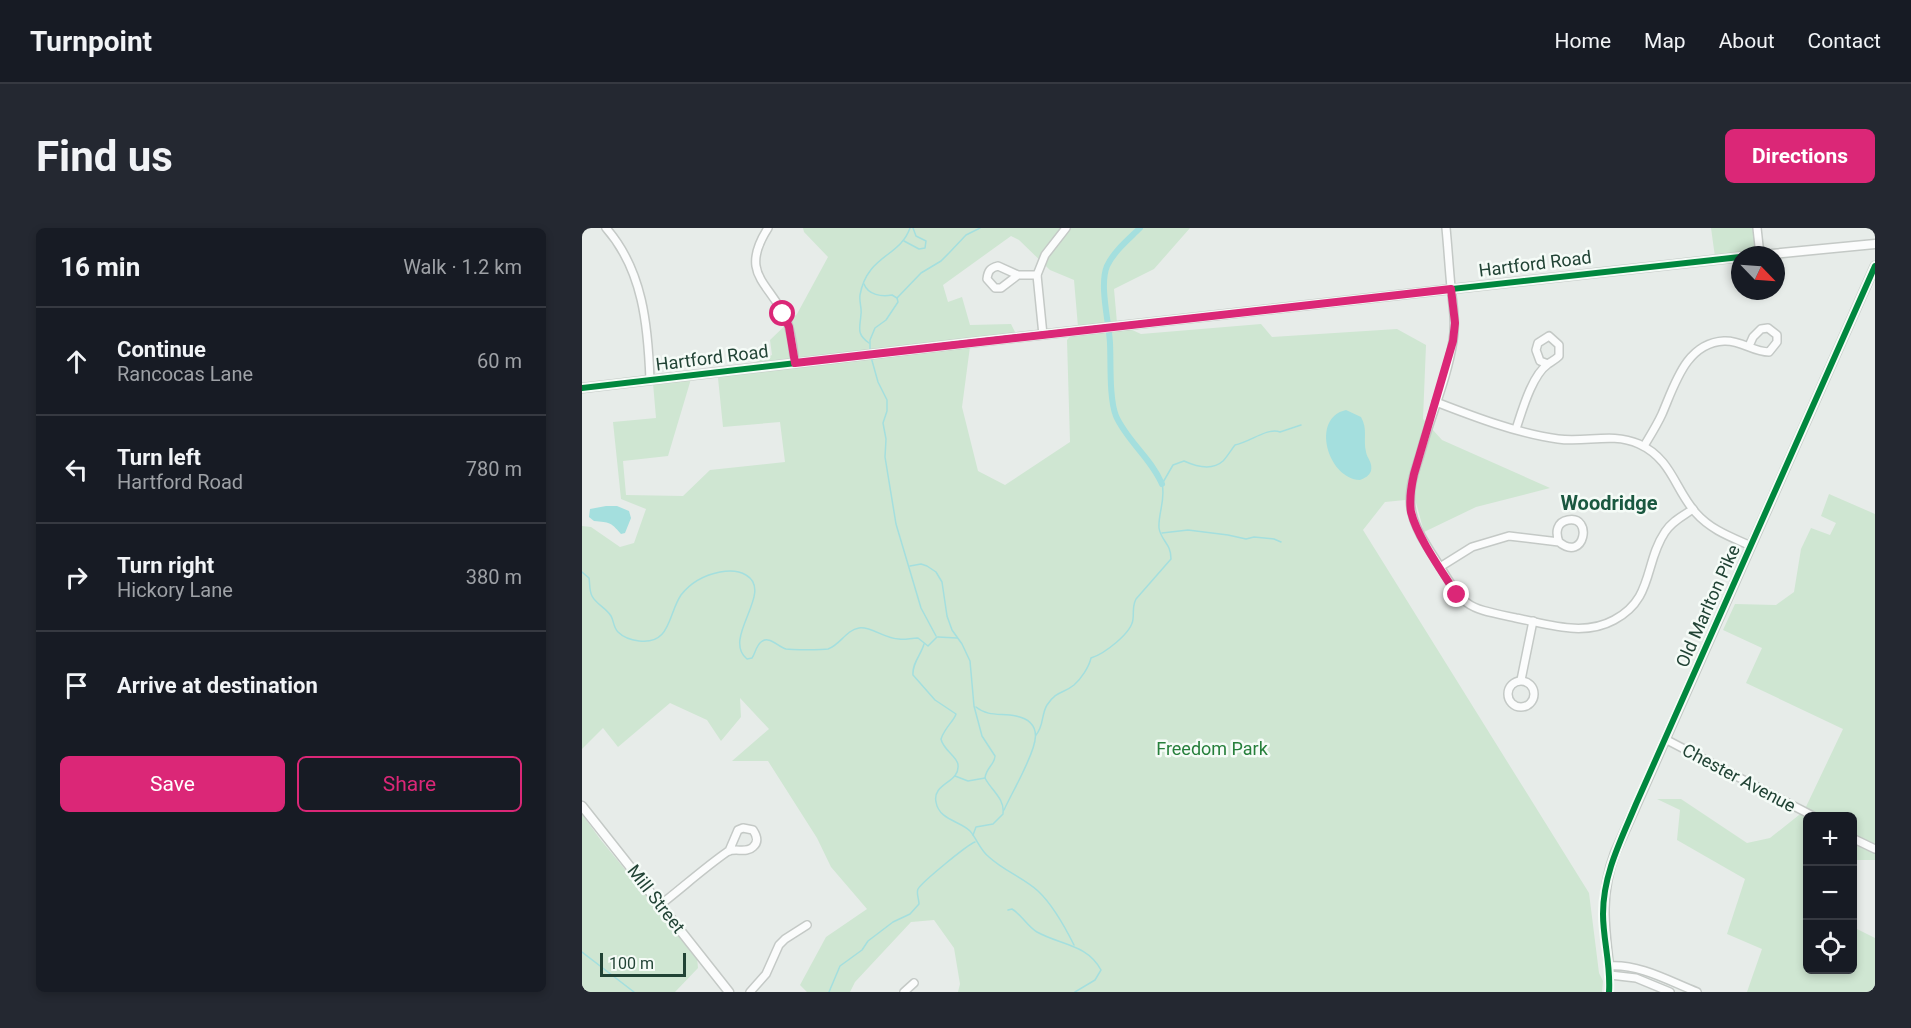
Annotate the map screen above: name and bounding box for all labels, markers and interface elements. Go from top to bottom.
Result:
text: Turnpoint [30,25,152,58]
text: Home [1555,29,1611,53]
text: Map [1644,29,1686,53]
text: About [1719,29,1775,53]
text: Contact [1808,29,1881,53]
button: Directions [1725,129,1875,183]
text: Find us [36,132,173,181]
street label: Hartford Road [1477,246,1593,281]
north arrow [1731,246,1785,300]
text: 16 min [60,252,140,282]
text: Walk · 1.2 km [403,255,522,279]
route start [769,300,795,326]
text: Continue [117,337,206,362]
street label: Hartford Road [654,340,770,375]
icon: ahead [60,345,93,378]
text: 60 m [477,349,522,373]
text: Rancocas Lane [117,362,253,386]
text: Turn left [117,445,201,470]
icon: left [60,453,93,486]
text: 780 m [466,457,522,481]
text: Hartford Road [117,470,243,494]
district label: Woodridge [1560,491,1658,515]
street label: Old Marlton Pike [1671,541,1744,670]
text: Turn right [117,553,214,578]
icon: right [60,561,93,594]
text: 380 m [466,565,522,589]
text: Hickory Lane [117,578,233,602]
route end [1443,581,1469,607]
icon: arrive [60,669,93,702]
text: Arrive at destination [117,673,318,698]
park label: Freedom Park [1156,738,1269,759]
street label: Chester Avenue [1679,739,1799,816]
button: Save [60,756,285,812]
button: Share [297,756,522,812]
map controls [1803,812,1857,974]
button: + [1803,812,1857,866]
street label: Mill Street [623,860,690,937]
button: − [1803,866,1857,920]
button: locate [1803,920,1857,974]
scale bar [600,950,686,978]
text: 100 m [609,954,654,973]

